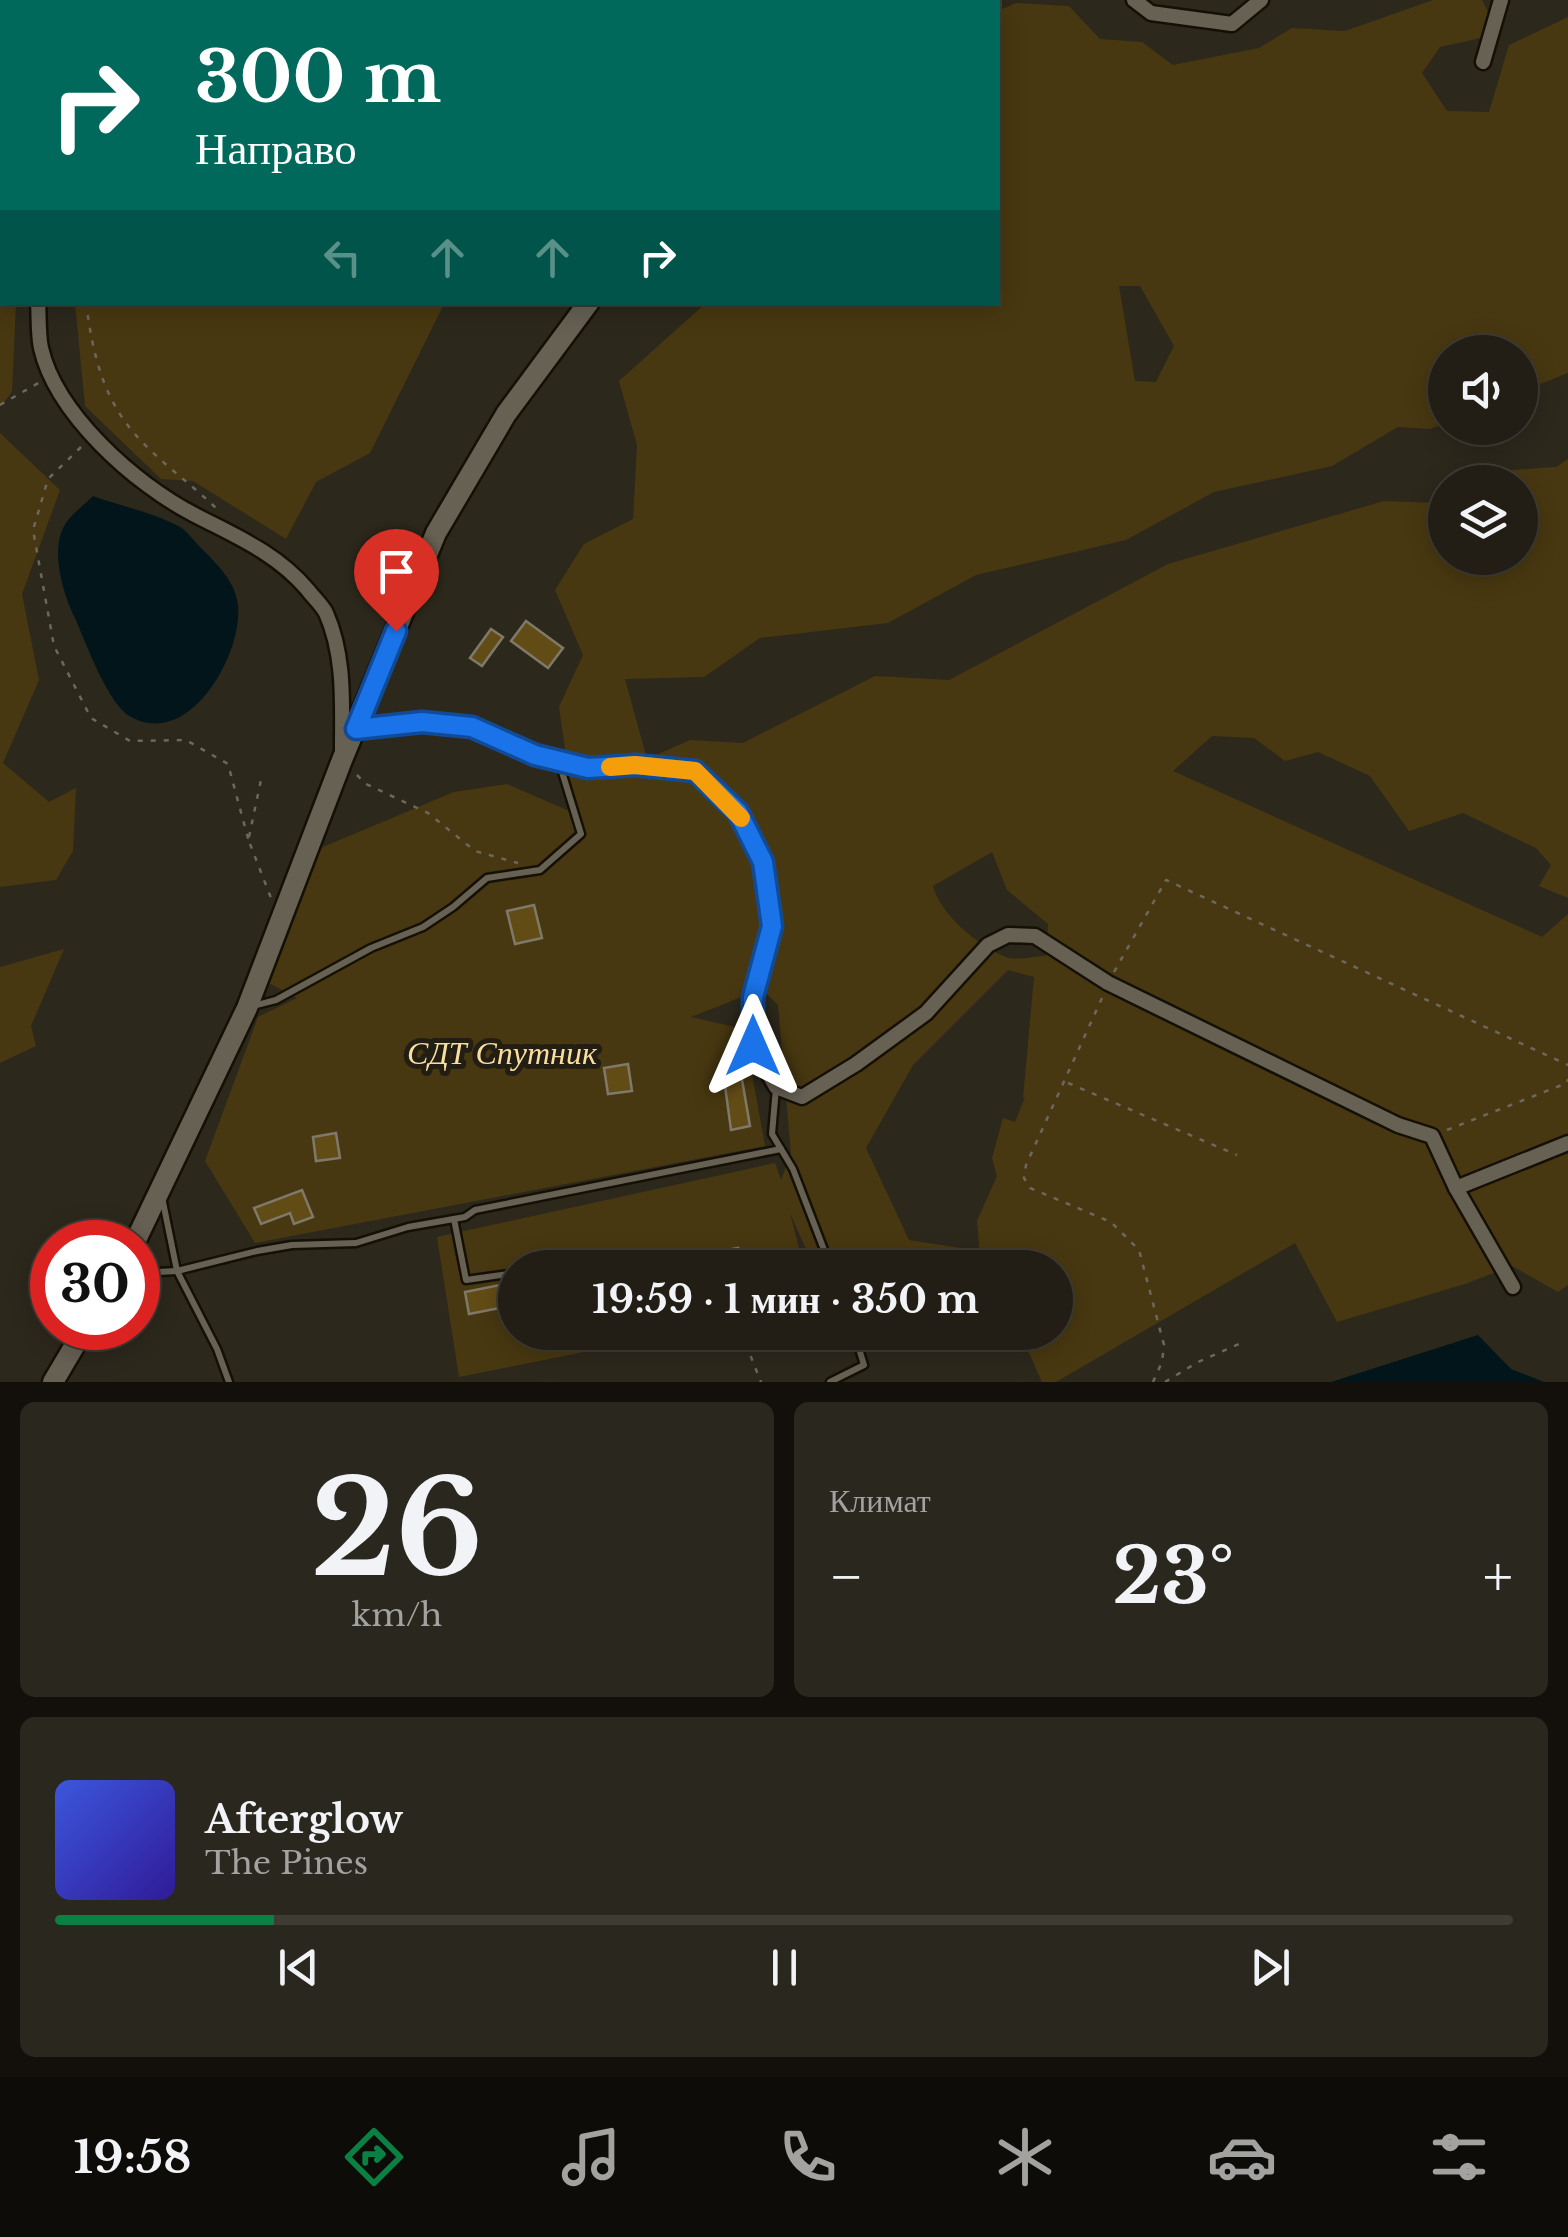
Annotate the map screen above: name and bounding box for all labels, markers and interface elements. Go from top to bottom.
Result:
text: 300 m [195,34,441,121]
icon: right [30,40,160,170]
text: Направо [195,120,357,176]
icon: left [315,230,370,285]
icon: ahead [420,230,475,285]
icon: ahead [525,230,580,285]
icon: right [630,230,685,285]
map controls [1428,335,1538,575]
button: sound [1428,335,1538,445]
button: layers [1428,465,1538,575]
pin [354,529,439,632]
icon: arrive [369,544,424,599]
position arrow [701,994,805,1098]
park label: СДТ Спутник [407,1033,598,1073]
speed limit sign: 30 [30,1220,160,1350]
text: 19:59 · 1 мин · 350 m [592,1276,979,1323]
text: 26 [311,1449,483,1610]
text: Климат [829,1481,931,1521]
text: 23° [1112,1530,1234,1623]
text: − [829,1543,864,1611]
text: + [1483,1543,1513,1611]
text: km/h [352,1595,442,1635]
text: Afterglow [205,1796,403,1843]
text: The Pines [205,1843,368,1883]
icon: previous [271,1940,326,1995]
icon: pause [757,1940,812,1995]
icon: next [1243,1940,1298,1995]
icon: directions [339,2122,409,2192]
icon: music [556,2122,626,2192]
icon: phone [773,2122,843,2192]
icon: climate [990,2122,1060,2192]
icon: car [1207,2122,1277,2192]
icon: filters [1424,2122,1494,2192]
text: 19:58 [74,2129,192,2185]

